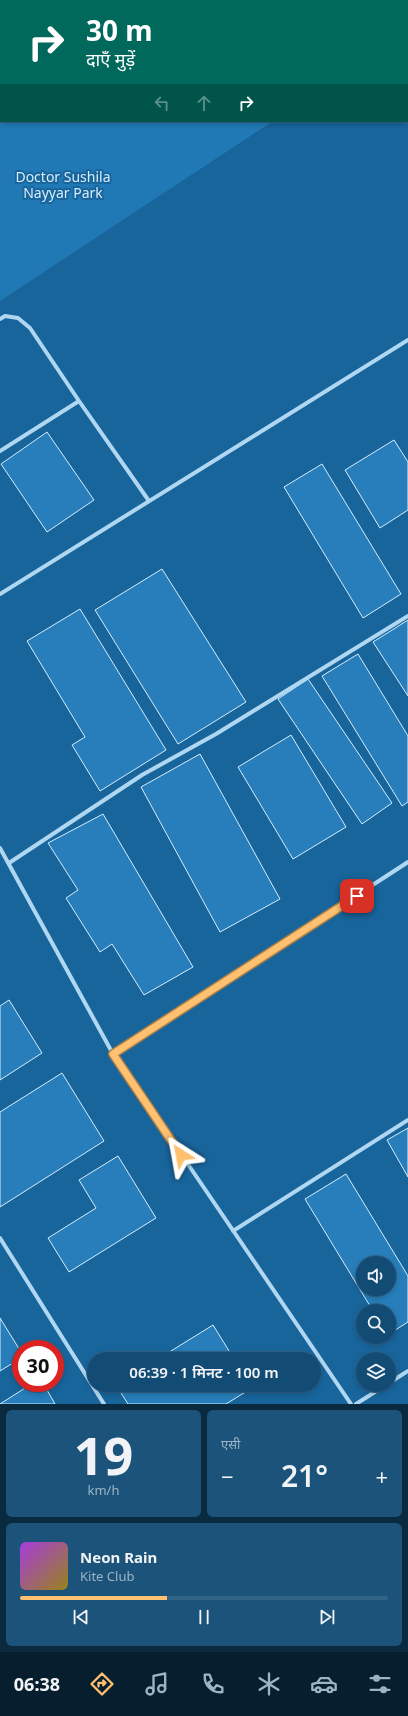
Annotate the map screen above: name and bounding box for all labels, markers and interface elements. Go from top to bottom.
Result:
text: 30 m [86,11,153,49]
icon: right [20,16,72,68]
text: दाएँ मुड़ें [86,47,135,71]
icon: left [151,92,173,114]
icon: ahead [193,92,215,114]
icon: right [235,92,257,114]
park label: Doctor Sushila Nayyar Park [15,167,111,202]
pin [340,879,374,913]
icon: arrive [346,885,368,907]
position arrow [160,1134,202,1176]
map controls [356,1256,396,1392]
button: sound [356,1256,396,1296]
button: search [356,1304,396,1344]
speed limit sign: 30 [12,1340,64,1392]
button: layers [356,1352,396,1392]
text: 06:39 · 1 मिनट · 100 m [129,1362,279,1382]
text: 19 [74,1419,133,1490]
text: एसी [221,1435,240,1453]
text: 21° [281,1455,328,1496]
text: − [221,1461,234,1491]
text: + [375,1461,388,1491]
text: km/h [88,1481,119,1499]
text: Neon Rain [80,1547,157,1567]
text: Kite Club [80,1567,134,1585]
icon: previous [70,1606,92,1628]
icon: pause [193,1606,215,1628]
icon: next [316,1606,338,1628]
icon: directions [88,1670,116,1698]
icon: music [143,1670,171,1698]
icon: phone [199,1670,227,1698]
icon: climate [255,1670,283,1698]
icon: car [310,1670,338,1698]
icon: filters [366,1670,394,1698]
text: 06:38 [14,1672,60,1696]

